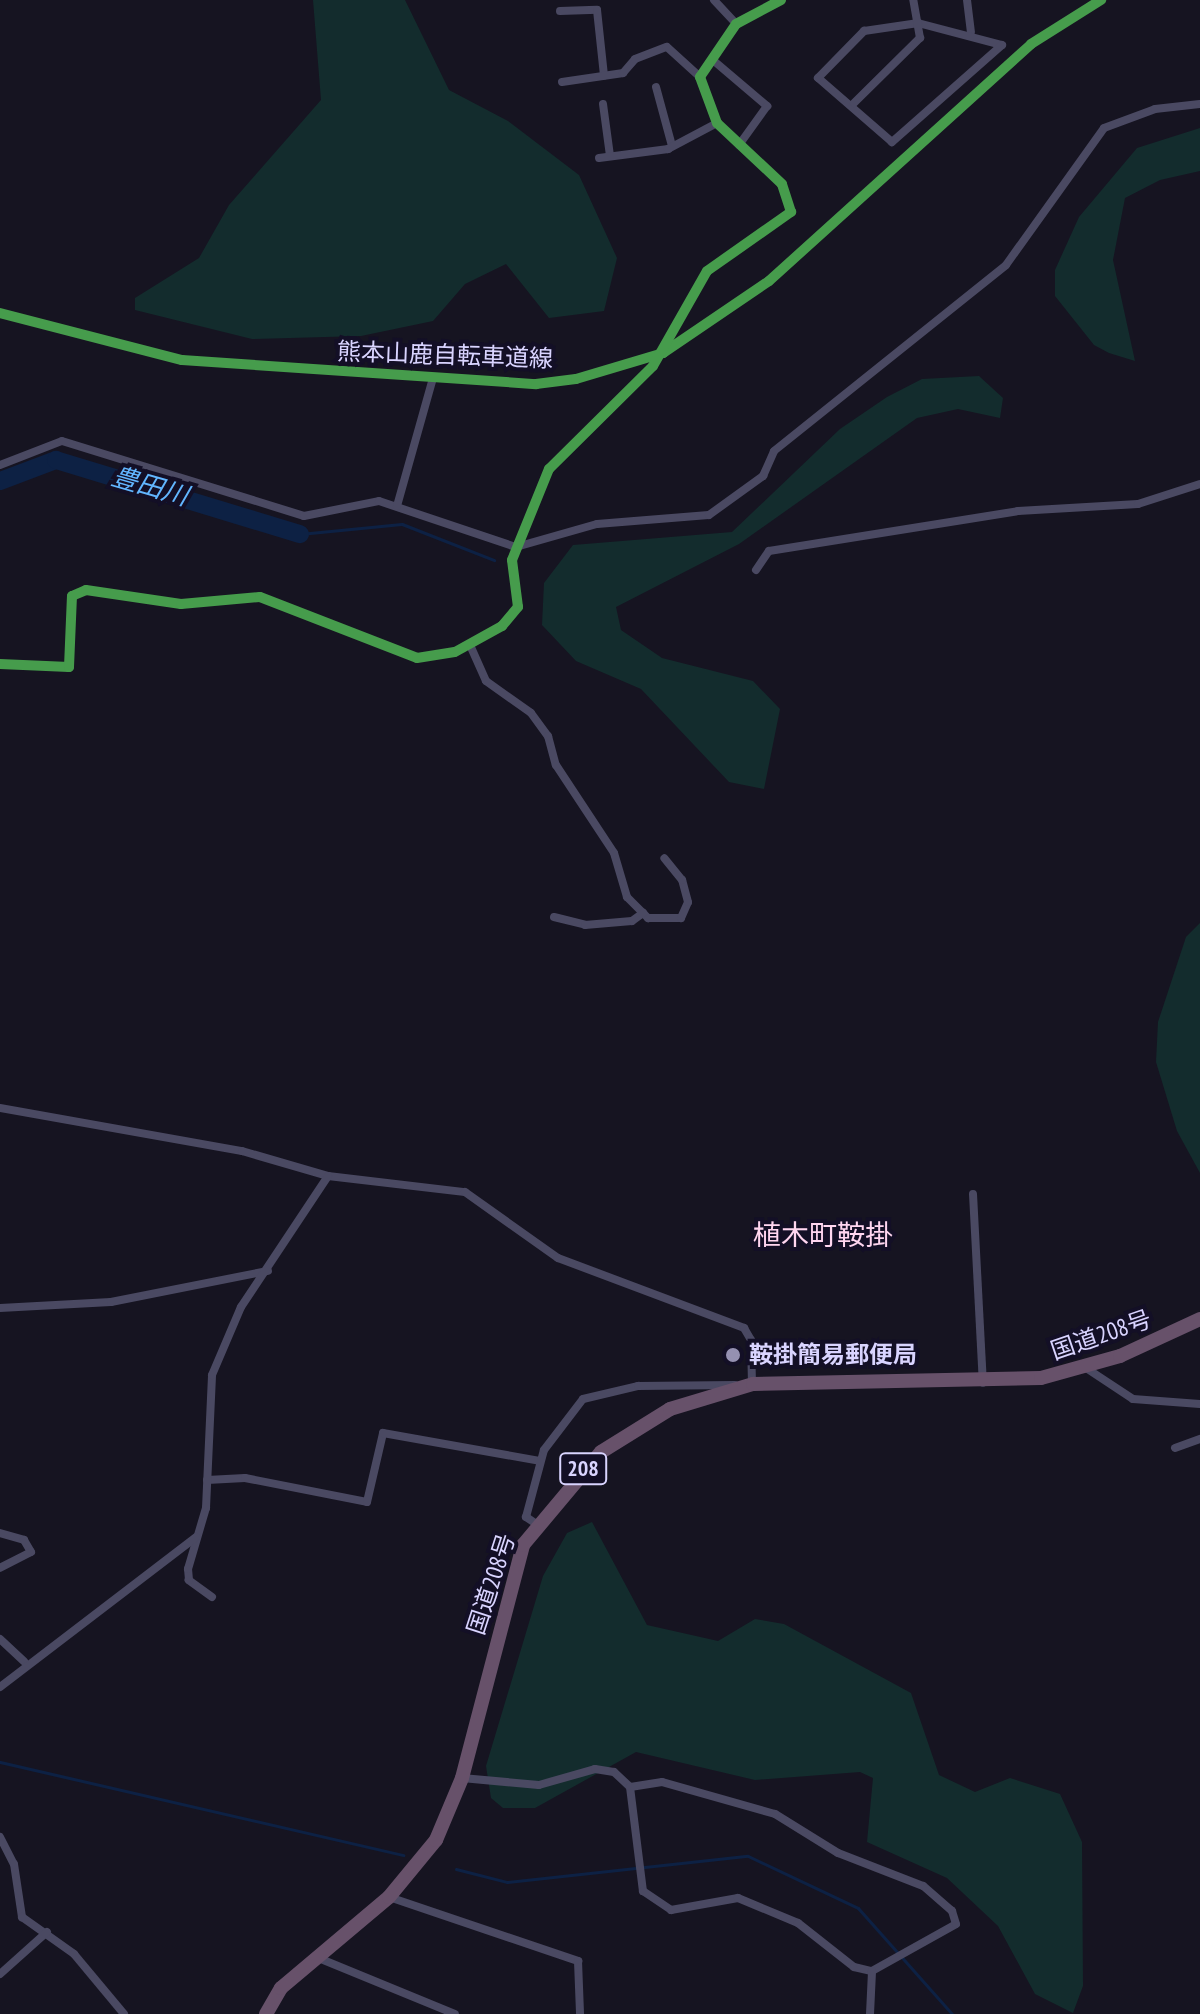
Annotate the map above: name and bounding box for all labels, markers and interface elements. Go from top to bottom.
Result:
street label: 熊本山鹿自転車道線 [337,337,553,373]
water label: 豊田川 [108,460,192,512]
district label: 植木町鞍掛 [753,1218,893,1252]
street label: 国道208号 [1047,1304,1155,1366]
place label: 鞍掛簡易郵便局 [749,1341,917,1369]
marker: 鞍掛簡易郵便局 [724,1346,742,1364]
road number: 208 [559,1451,607,1487]
street label: 国道208号 [461,1530,521,1638]

